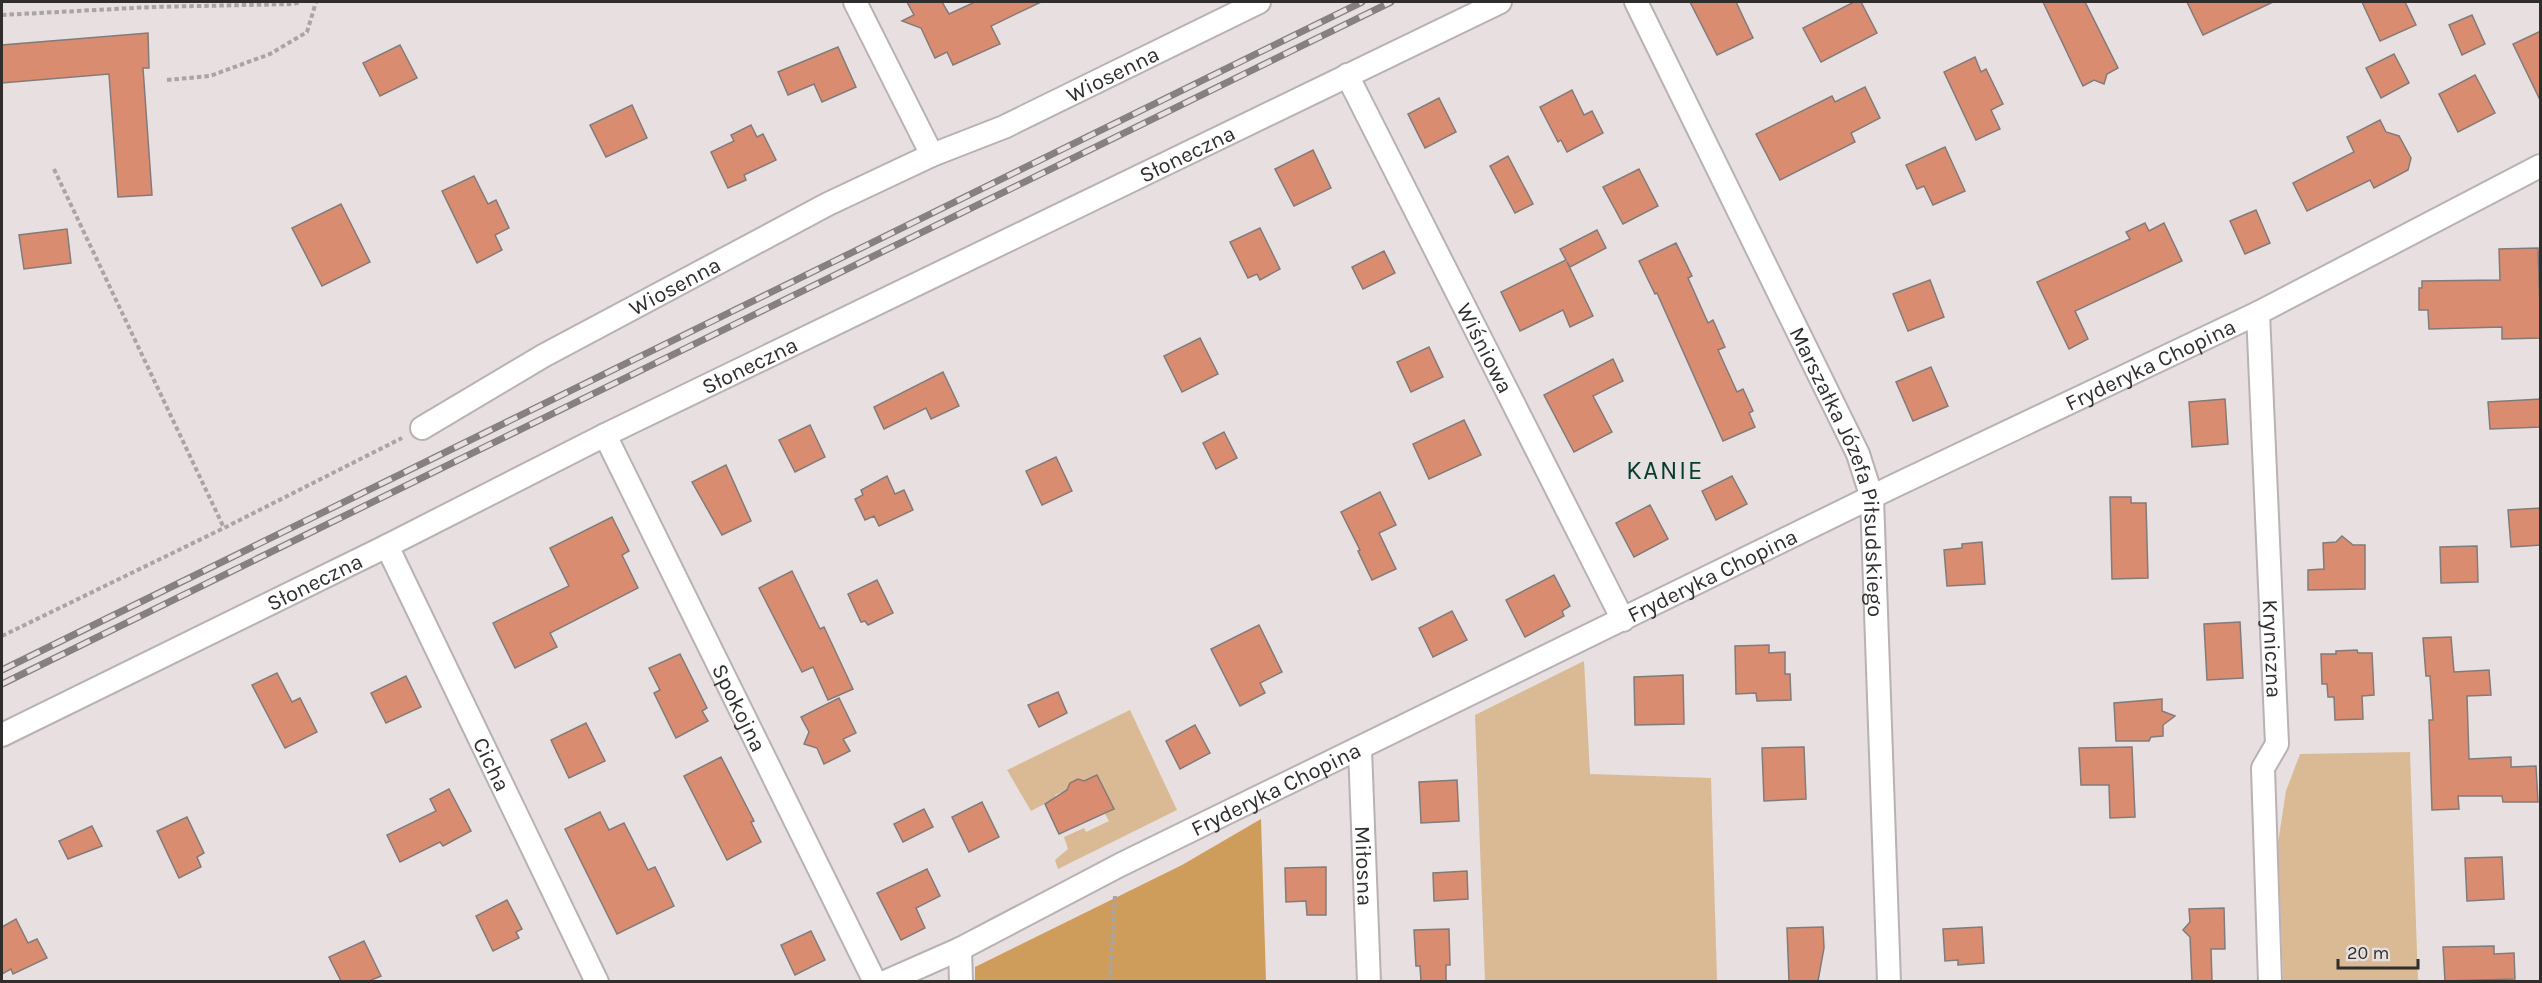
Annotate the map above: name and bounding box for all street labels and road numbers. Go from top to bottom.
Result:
street label: Wiosenna [1063,41,1164,108]
street label: Słoneczna [1135,120,1240,189]
street label: Wiosenna [625,252,725,322]
street label: Wiśniowa [1451,299,1518,398]
street label: Fryderyka Chopina [2061,314,2240,417]
street label: Marszałka Józefa Piłsudskiego [1784,323,1888,617]
street label: Słoneczna [698,332,802,400]
street label: Fryderyka Chopina [1624,523,1802,628]
street label: Słoneczna [263,548,367,617]
street label: Kryniczna [2257,599,2287,699]
street label: Spokojna [706,660,771,756]
street label: Cicha [467,733,515,796]
street label: Fryderyka Chopina [1187,737,1365,842]
street label: Miłosna [1349,825,1378,907]

